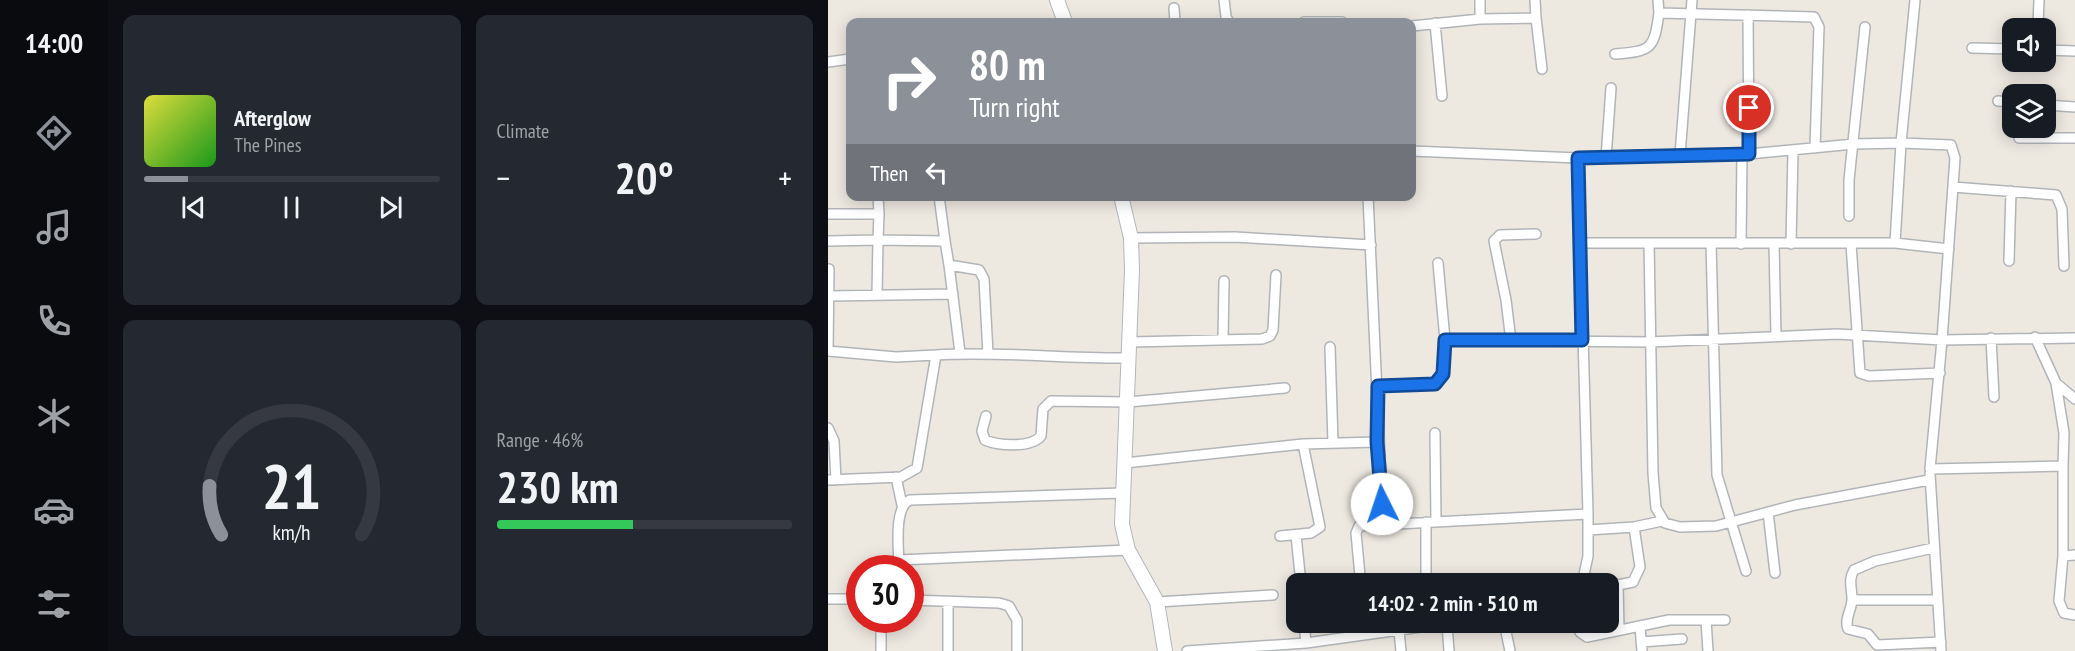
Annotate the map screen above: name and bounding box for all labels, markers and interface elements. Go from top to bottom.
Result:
map controls [2002,18,2056,138]
button: sound [2002,18,2056,72]
text: 14:00 [25,26,83,60]
text: 80 m [969,37,1046,92]
icon: right [870,42,948,120]
pin [1723,82,1774,133]
button: layers [2002,84,2056,138]
text: Turn right [969,90,1060,124]
icon: arrive [1732,91,1765,124]
text: Afterglow [234,104,311,132]
icon: directions [33,112,75,154]
text: Climate [497,118,549,144]
text: The Pines [234,132,301,158]
text: 20° [615,148,674,206]
text: − [497,156,510,199]
text: + [778,156,792,199]
icon: left [920,156,953,189]
text: Then [870,159,908,187]
icon: previous [177,191,210,224]
icon: pause [275,191,308,224]
icon: next [374,191,407,224]
icon: music [33,206,75,248]
icon: phone [33,300,75,342]
icon: climate [33,395,75,437]
text: Range · 46% [497,427,583,453]
text: 21 [262,445,322,526]
text: 230 km [497,457,619,515]
position arrow [1350,472,1414,536]
icon: car [33,489,75,531]
text: km/h [273,518,311,546]
speed limit sign: 30 [846,555,924,633]
icon: filters [33,583,75,625]
text: 14:02 · 2 min · 510 m [1367,589,1538,617]

